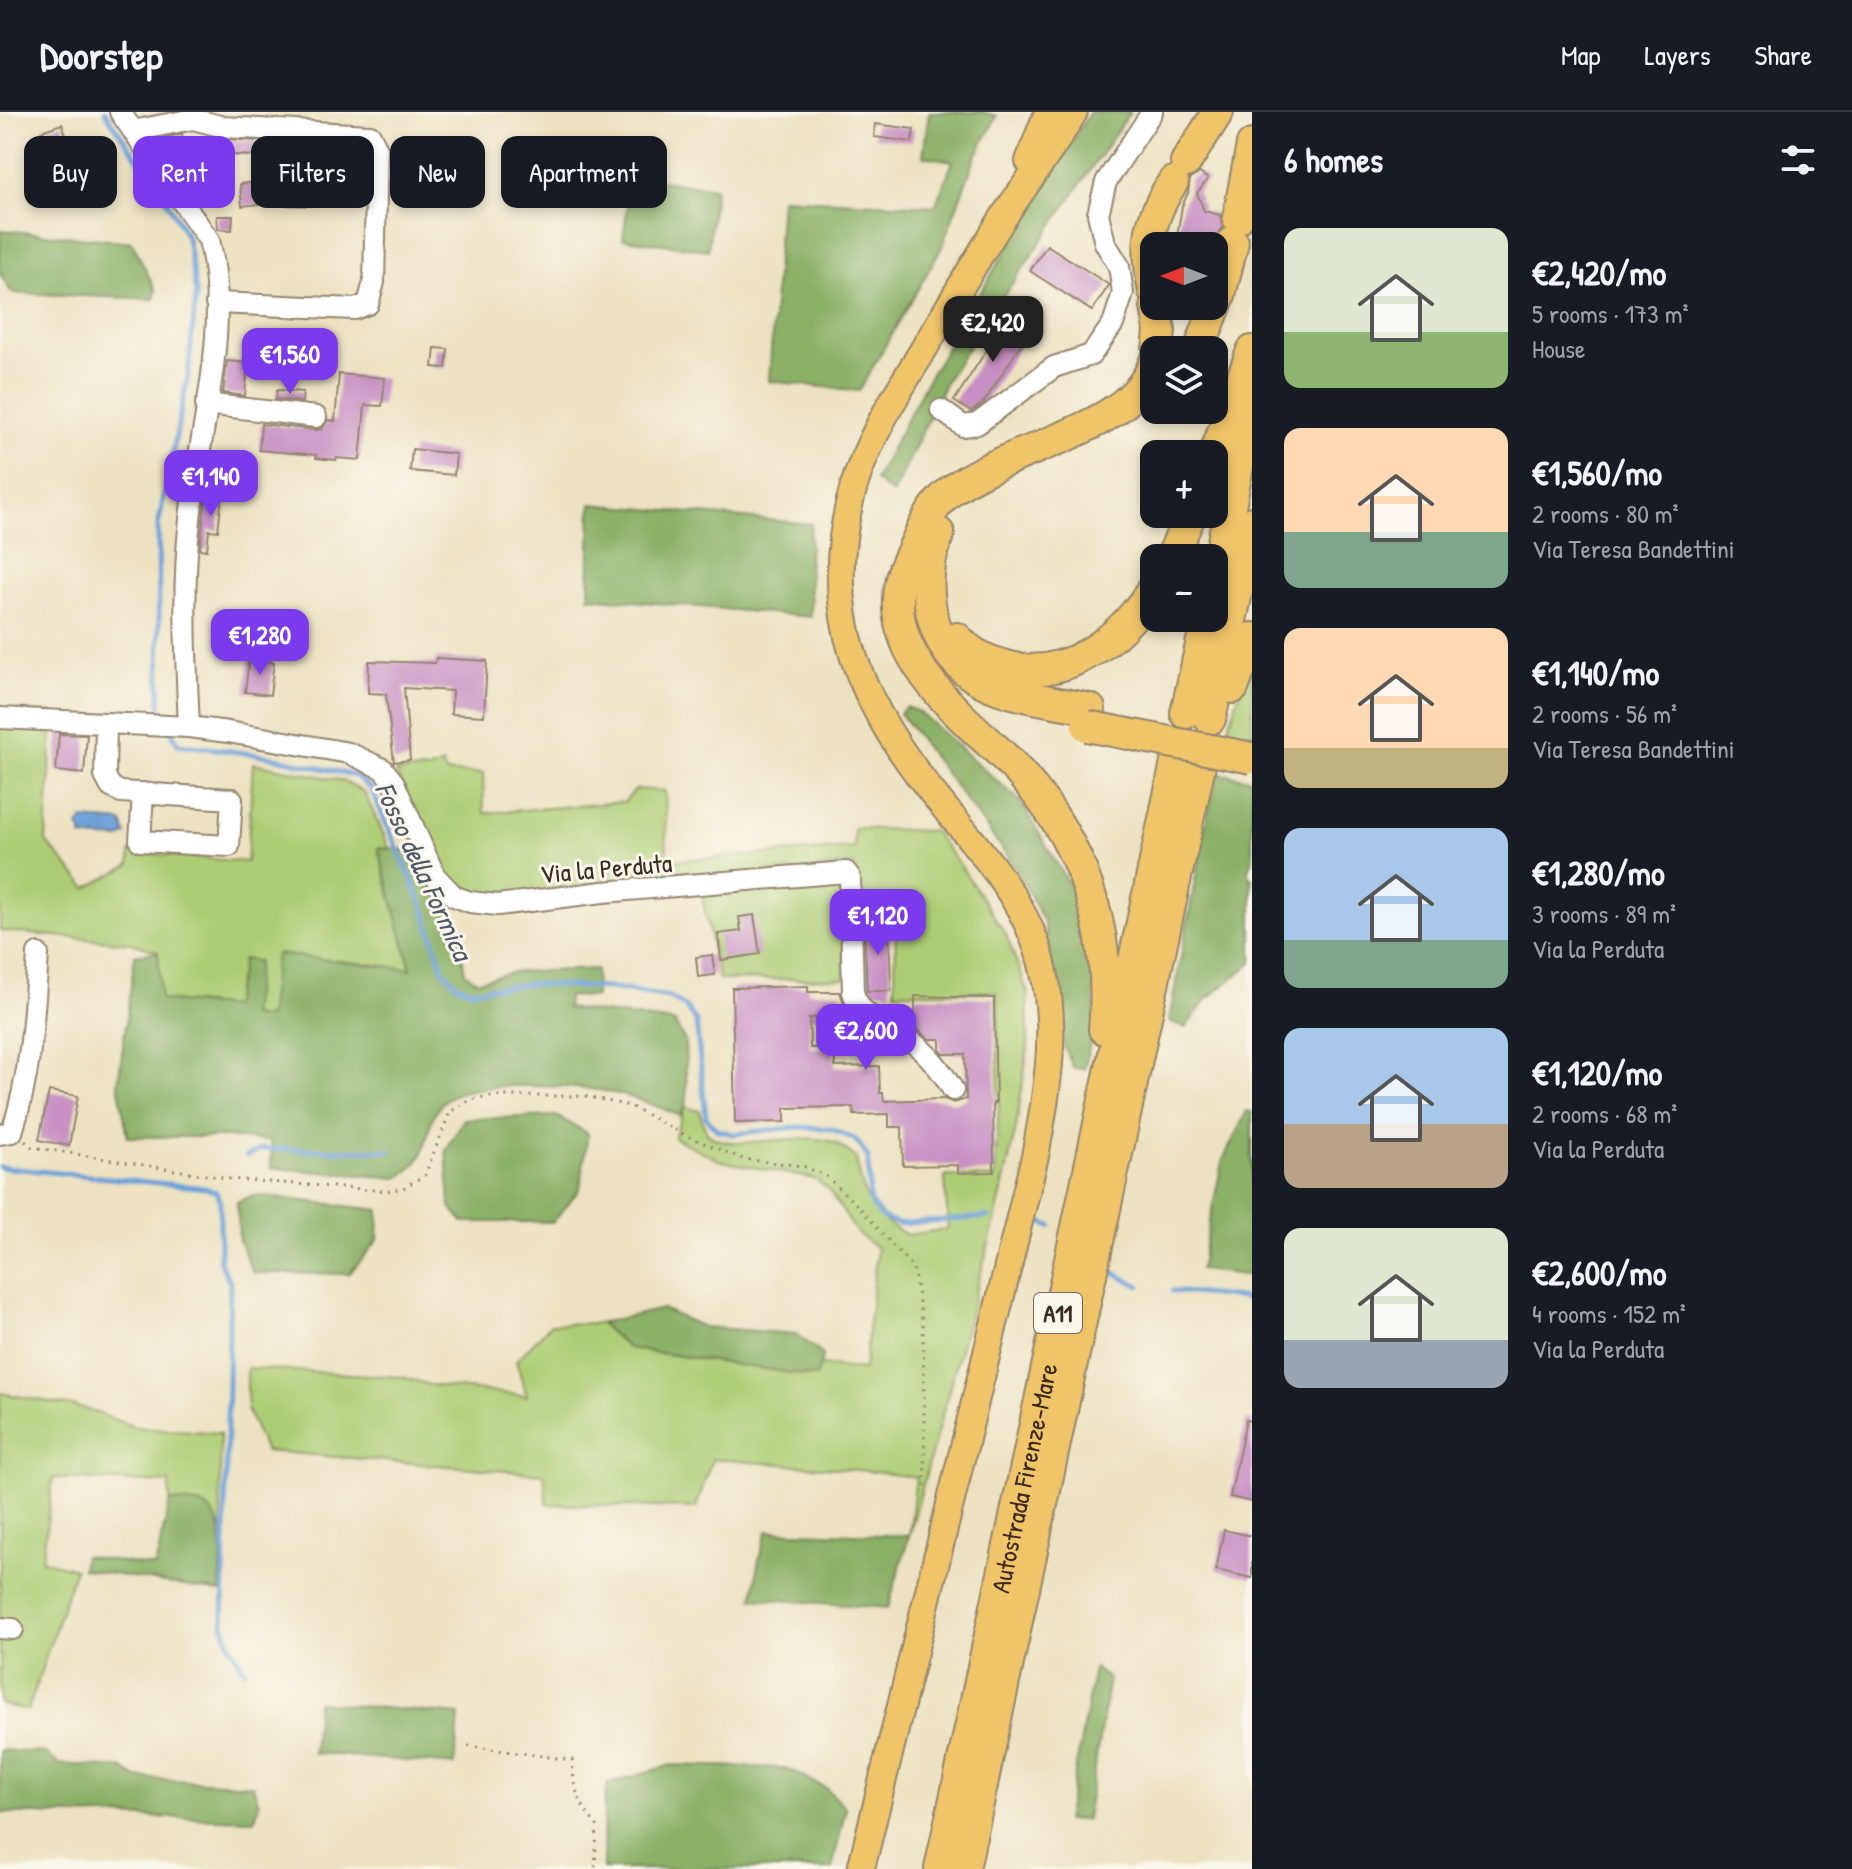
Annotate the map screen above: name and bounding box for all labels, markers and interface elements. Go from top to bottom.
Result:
text: Doorstep [40,29,162,81]
text: Map [1561,36,1601,74]
text: Layers [1645,36,1710,74]
text: Share [1754,36,1812,74]
chip: Buy [24,136,117,208]
chip: Rent [133,136,235,208]
chip: Filters [251,136,374,208]
chip: New [390,136,485,208]
chip: Apartment [501,136,667,208]
text: 6 homes [1284,137,1383,183]
icon: filters [1776,138,1820,182]
north arrow [1140,232,1228,320]
map controls [1140,232,1228,632]
text: €2,420/mo [1532,250,1666,296]
icon: home [1348,260,1444,356]
pin: €2,420 [928,296,1058,364]
text: 5 rooms · 173 m² [1532,296,1688,331]
text: €2,420 [961,304,1025,339]
pin: €1,560 [225,328,355,396]
text: House [1532,331,1585,366]
text: €1,560 [260,336,320,371]
button: layers [1140,336,1228,424]
button: + [1140,440,1228,528]
pin: €1,140 [146,450,276,518]
text: €1,560/mo [1532,450,1662,496]
text: €1,140 [182,458,240,493]
icon: home [1348,460,1444,556]
text: 2 rooms · 80 m² [1532,496,1679,531]
text: Via Teresa Bandettini [1532,531,1735,566]
button: − [1140,544,1228,632]
pin: €1,280 [195,609,325,677]
text: €1,280 [229,617,291,652]
text: €1,140/mo [1532,650,1659,696]
icon: home [1348,660,1444,756]
text: 2 rooms · 56 m² [1532,696,1677,731]
text: Via Teresa Bandettini [1532,731,1735,766]
water label: Fosso della Formica [366,776,483,969]
street label: Via la Perduta [539,845,673,891]
text: €1,280/mo [1532,850,1665,896]
icon: home [1348,860,1444,956]
pin: €1,120 [813,889,943,957]
text: 3 rooms · 89 m² [1532,896,1676,931]
text: €1,120 [848,897,908,932]
text: Via la Perduta [1532,931,1664,966]
pin: €2,600 [801,1004,931,1072]
text: €2,600 [834,1012,898,1047]
text: €1,120/mo [1532,1050,1662,1096]
icon: home [1348,1060,1444,1156]
text: 2 rooms · 68 m² [1532,1096,1677,1131]
text: Via la Perduta [1532,1131,1664,1166]
text: €2,600/mo [1532,1250,1666,1296]
icon: home [1348,1260,1444,1356]
road number: A11 [1034,1293,1082,1333]
text: 4 rooms · 152 m² [1532,1296,1686,1331]
text: Via la Perduta [1532,1331,1664,1366]
street label: Autostrada Firenze-Mare [982,1360,1065,1596]

